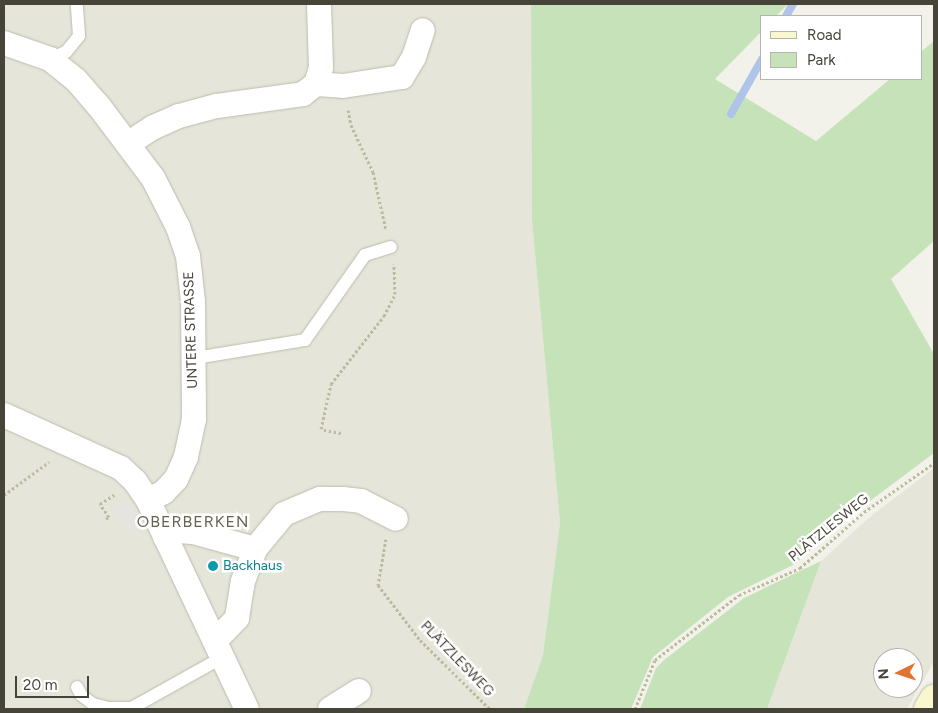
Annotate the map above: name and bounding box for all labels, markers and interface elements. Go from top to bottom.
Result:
legend [760,15,923,80]
text: Road [807,26,842,44]
text: Park [807,51,836,69]
street label: UNTERE STRASSE [181,271,201,389]
street label: PLÄTZLESWEG [786,491,872,565]
district label: OBERBERKEN [135,512,251,532]
place label: Backhaus [223,558,282,574]
marker: Backhaus [207,560,219,572]
street label: PLÄTZLESWEG [417,618,497,700]
north arrow [873,648,923,698]
scale bar [18,666,91,698]
text: N [875,668,892,680]
text: 20 m [23,676,57,694]

